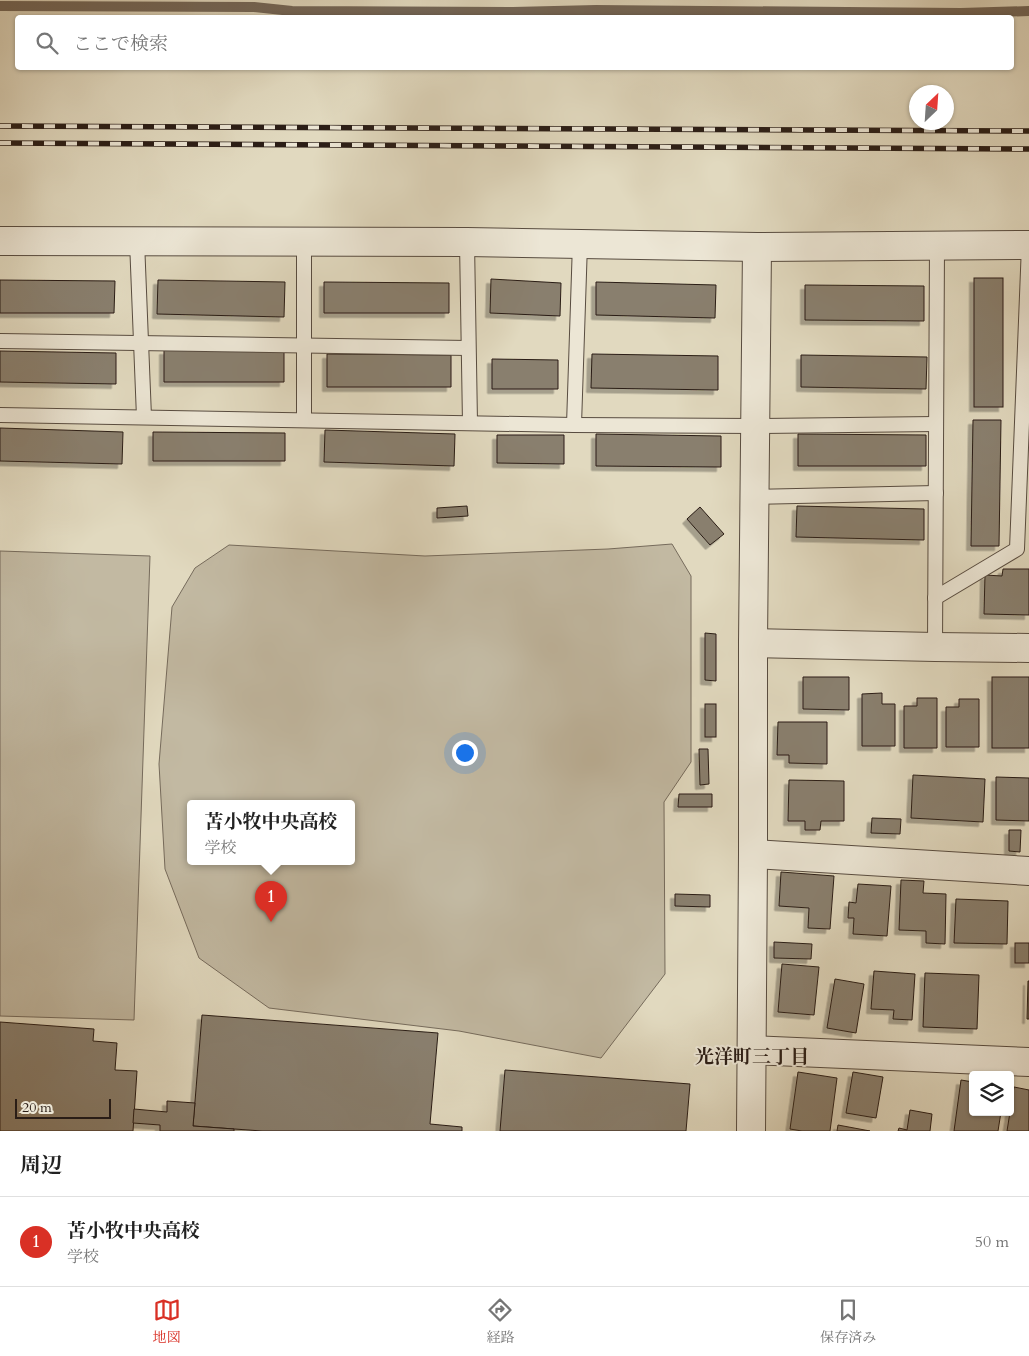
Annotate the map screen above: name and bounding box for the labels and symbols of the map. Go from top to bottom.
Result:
north arrow [909,85,954,130]
your location [452,740,478,766]
pin: 1 [255,881,287,922]
district label: 光洋町三丁目 [695,1044,809,1070]
scale bar [15,1096,111,1119]

